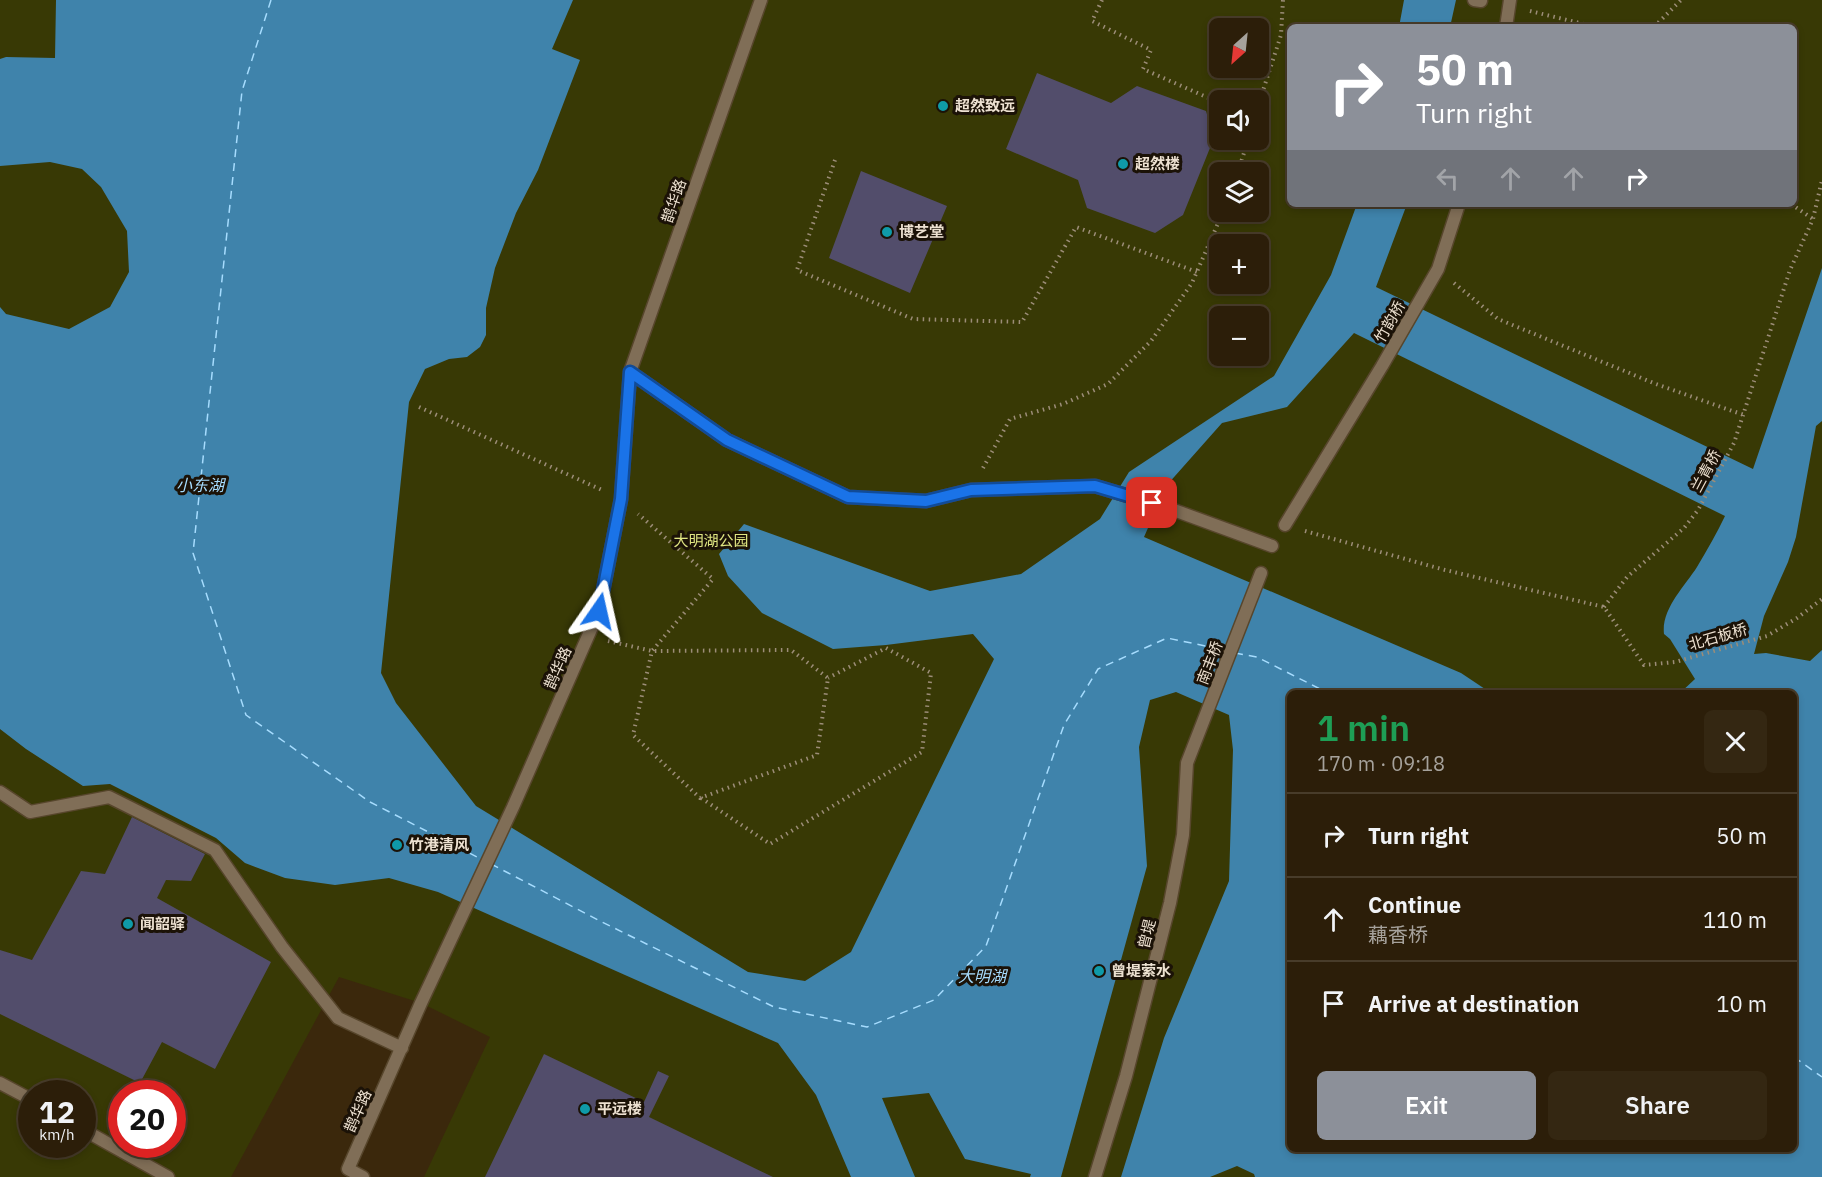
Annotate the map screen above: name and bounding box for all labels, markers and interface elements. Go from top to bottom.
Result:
north arrow [1209,18,1269,78]
map controls [1209,18,1269,366]
text: 50 m [1416,42,1514,97]
icon: right [1317,48,1395,126]
button: sound [1209,90,1269,150]
text: Turn right [1416,95,1533,130]
place label: 超然致远 [955,96,1015,115]
marker: 超然致远 [936,99,950,113]
place label: 超然楼 [1135,154,1180,173]
marker: 超然楼 [1116,157,1130,171]
button: layers [1209,162,1269,222]
icon: left [1431,162,1464,195]
icon: ahead [1494,162,1527,195]
icon: ahead [1557,162,1590,195]
icon: right [1620,162,1653,195]
street label: 鹊华路 [657,176,690,225]
place label: 博艺堂 [899,222,944,241]
marker: 博艺堂 [880,225,894,239]
button: + [1209,234,1269,294]
street label: 竹韵桥 [1370,298,1409,346]
button: − [1209,306,1269,366]
street label: 兰青桥 [1687,446,1725,495]
water label: 小东湖 [176,475,227,495]
pin [1126,477,1177,528]
icon: arrive [1135,486,1168,519]
park label: 大明湖公园 [673,531,749,550]
position arrow [567,579,631,643]
street label: 北石板桥 [1686,619,1749,654]
street label: 南丰桥 [1193,638,1226,687]
street label: 鹊华路 [540,643,575,692]
text: 1 min [1317,704,1410,751]
button: close [1704,710,1767,773]
text: 170 m · 09:18 [1317,750,1445,777]
icon: right [1317,819,1350,852]
text: Turn right [1368,821,1469,850]
text: 50 m [1716,821,1767,850]
place label: 竹港清风 [409,835,469,854]
marker: 竹港清风 [390,838,404,852]
text: Continue [1368,890,1461,919]
icon: ahead [1317,903,1350,936]
text: 110 m [1703,905,1767,934]
place label: 闻韶驿 [140,914,185,933]
marker: 闻韶驿 [121,917,135,931]
street label: 曾堤 [1134,917,1159,951]
text: 藕香桥 [1368,921,1428,948]
place label: 曾堤萦水 [1111,961,1171,980]
marker: 曾堤萦水 [1092,964,1106,978]
water label: 大明湖 [958,966,1009,986]
icon: arrive [1317,987,1350,1020]
text: Arrive at destination [1368,989,1579,1018]
text: 10 m [1716,989,1767,1018]
button: Exit [1317,1071,1536,1140]
button: Share [1548,1071,1767,1140]
speed limit sign: 20 [108,1080,186,1158]
street label: 鹊华路 [340,1086,375,1135]
text: 12 [39,1092,75,1131]
place label: 平远楼 [597,1099,642,1118]
marker: 平远楼 [578,1102,592,1116]
text: km/h [39,1125,75,1144]

